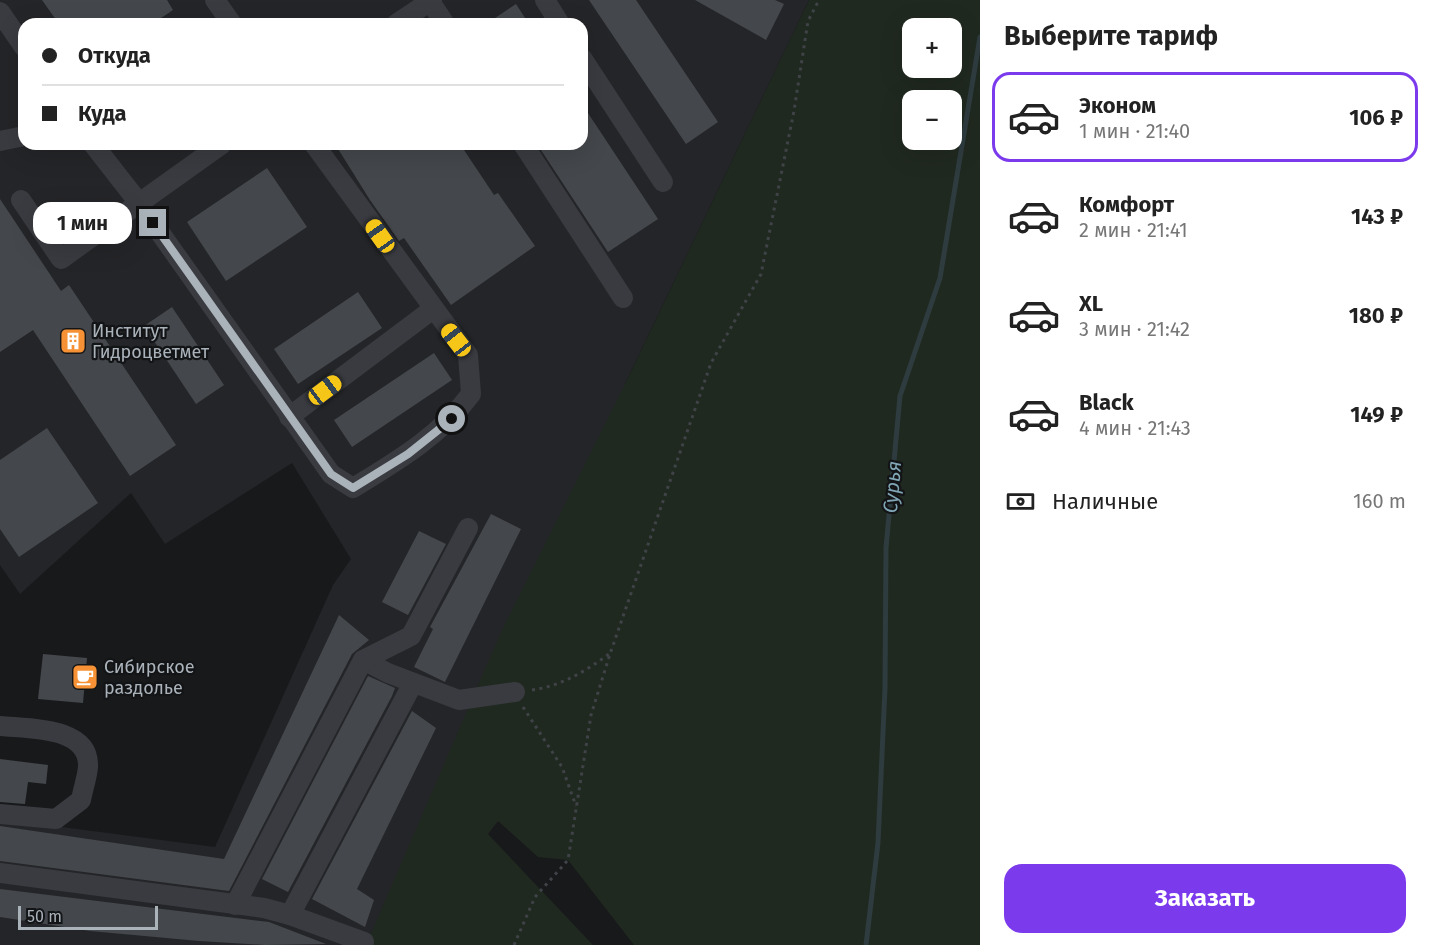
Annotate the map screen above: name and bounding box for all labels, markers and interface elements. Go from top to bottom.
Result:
map controls [902,18,962,150]
button: + [902,18,962,78]
text: Выберите тариф [1004,20,1218,52]
text: Откуда [78,42,151,69]
button: − [902,90,962,150]
icon: car [1007,90,1061,144]
text: Эконом [1079,92,1156,119]
text: Куда [78,100,127,127]
text: 106 ₽ [1349,104,1403,131]
text: 1 мин · 21:40 [1079,119,1190,143]
icon: car [1007,189,1061,243]
text: Комфорт [1079,191,1174,218]
callout: 1 мин [33,202,132,244]
text: 143 ₽ [1351,203,1403,230]
route end [139,209,166,236]
text: 1 мин [57,211,108,235]
car [362,216,398,256]
text: 2 мин · 21:41 [1079,218,1188,242]
icon: car [1007,288,1061,342]
text: XL [1079,290,1103,317]
text: 180 ₽ [1349,302,1403,329]
text: 3 мин · 21:42 [1079,317,1190,341]
place label: Институт Гидроцветмет [92,320,210,363]
car [438,320,474,360]
building icon: Институт Гидроцветмет [58,326,88,356]
car [305,372,345,408]
icon: car [1007,387,1061,441]
text: Black [1079,389,1134,416]
text: 149 ₽ [1350,401,1403,428]
route start [438,405,465,432]
text: 4 мин · 21:43 [1079,416,1191,440]
water label: Сурья [878,460,906,514]
icon: cash [1004,485,1037,518]
text: Наличные [1052,488,1158,515]
text: 160 m [1353,489,1406,513]
place label: Сибирское раздолье [104,656,195,699]
cafe icon: Сибирское раздолье [70,662,100,692]
button: Заказать [1004,864,1406,933]
scale bar [18,903,158,930]
text: 50 m [27,907,62,926]

